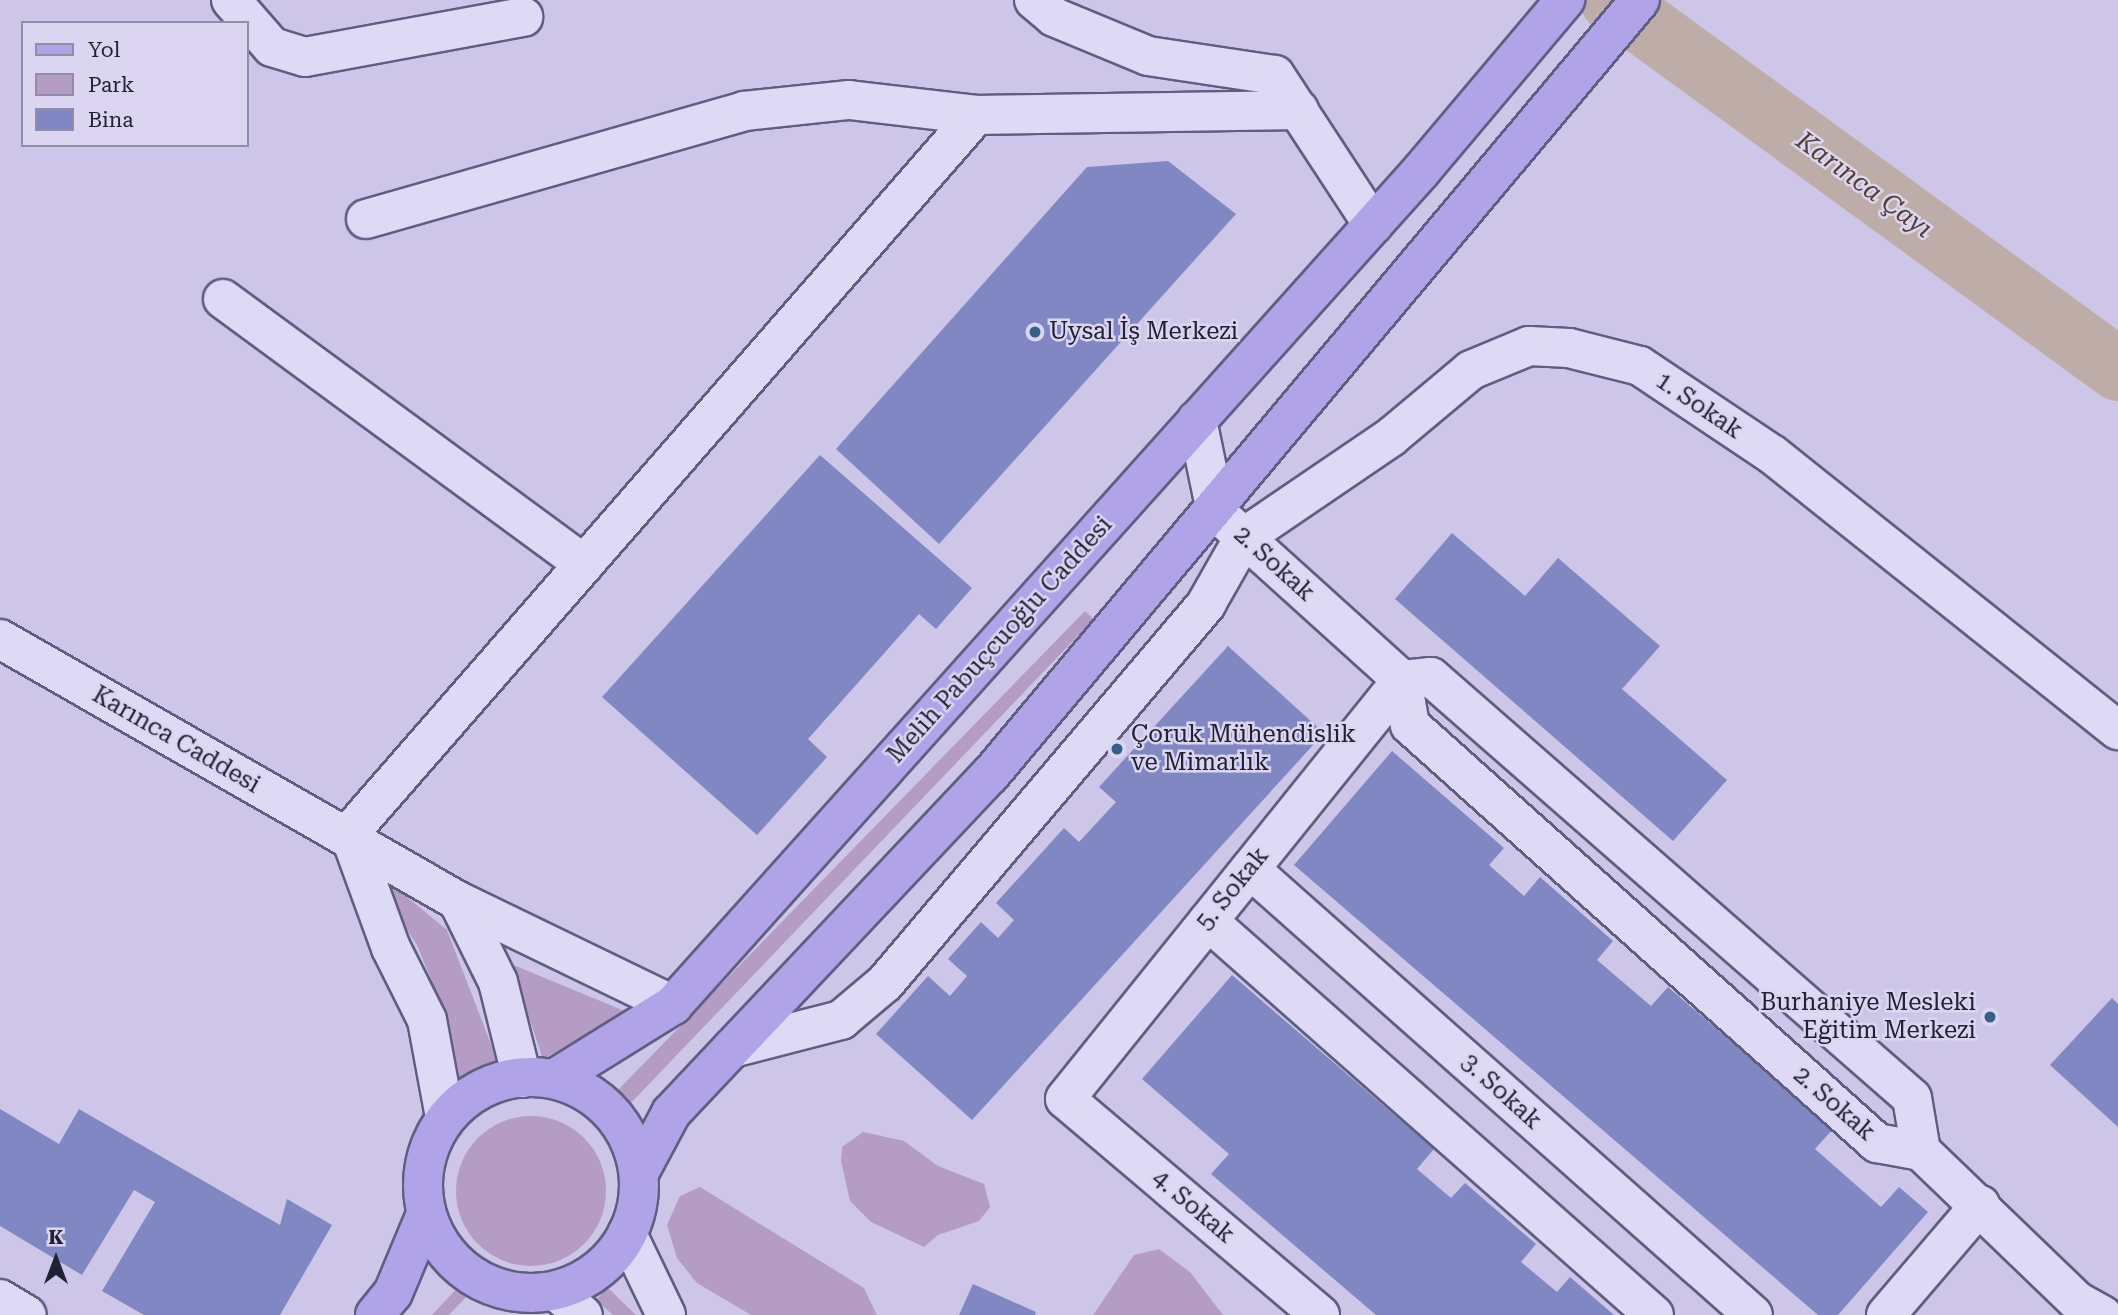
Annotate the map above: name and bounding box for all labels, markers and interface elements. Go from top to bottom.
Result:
legend [21,21,248,147]
text: Yol [88,38,120,62]
text: Park [88,73,134,97]
text: Bina [88,108,134,132]
water label: Karınca Çayı [1790,125,1938,245]
place label: Uysal İş Merkezi [1049,318,1238,346]
marker: Uysal İş Merkezi [1027,324,1043,340]
street label: 1. Sokak [1650,367,1748,445]
street label: Melih Pabuçcuoğlu Caddesi [882,511,1118,769]
street label: 2. Sokak [1228,520,1320,608]
street label: Karınca Caddesi [87,680,265,800]
place label: Çoruk Mühendislik ve Mimarlık [1131,721,1356,777]
marker: Çoruk Mühendislik ve Mimarlık [1109,741,1125,757]
street label: 5. Sokak [1191,842,1275,936]
place label: Burhaniye Mesleki Eğitim Merkezi [1760,989,1976,1045]
marker: Burhaniye Mesleki Eğitim Merkezi [1982,1009,1998,1025]
street label: 3. Sokak [1455,1048,1547,1136]
street label: 2. Sokak [1787,1061,1881,1147]
street label: 4. Sokak [1146,1164,1240,1250]
north arrow [21,1224,91,1294]
text: K [49,1226,63,1249]

